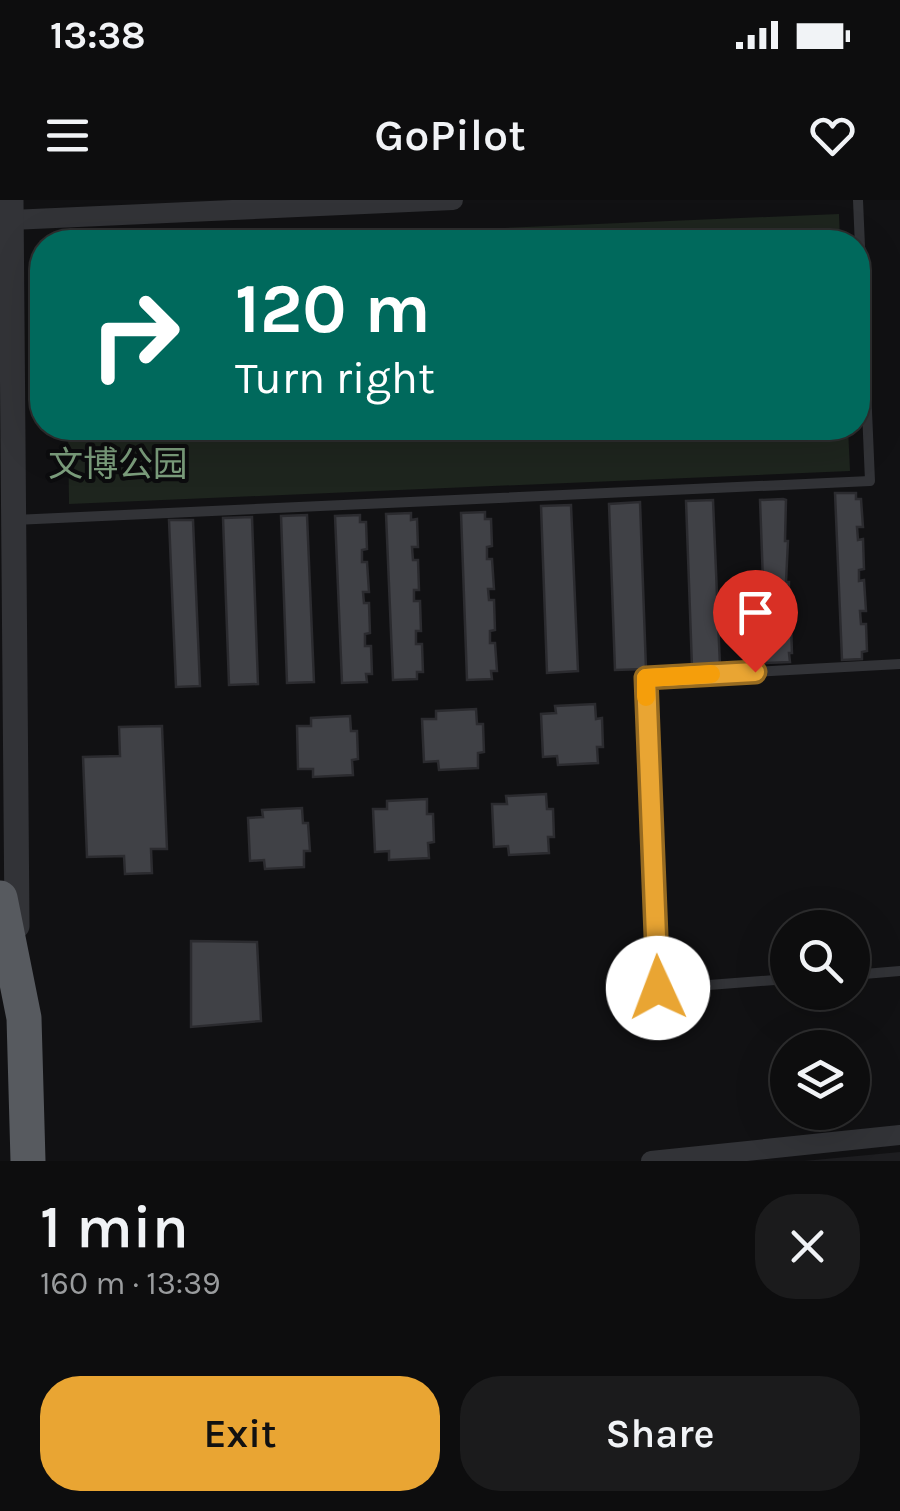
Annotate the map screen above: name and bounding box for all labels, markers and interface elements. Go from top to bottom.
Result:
text: 13:38 [50,13,146,58]
icon: menu [40,108,95,163]
icon: heart [805,108,860,163]
text: GoPilot [374,109,526,161]
text: 120 m [235,268,431,350]
icon: right [70,270,200,400]
text: Turn right [235,352,435,404]
park label: 文博公园 [48,444,188,485]
pin [713,570,798,673]
icon: arrive [728,585,783,640]
map controls [770,910,870,1130]
button: search [770,910,870,1010]
position arrow [606,936,710,1040]
button: layers [770,1030,870,1130]
text: 1 min [40,1192,189,1262]
button: close [755,1194,860,1299]
text: 160 m · 13:39 [40,1265,221,1302]
button: Exit [40,1376,440,1491]
button: Share [460,1376,860,1491]

